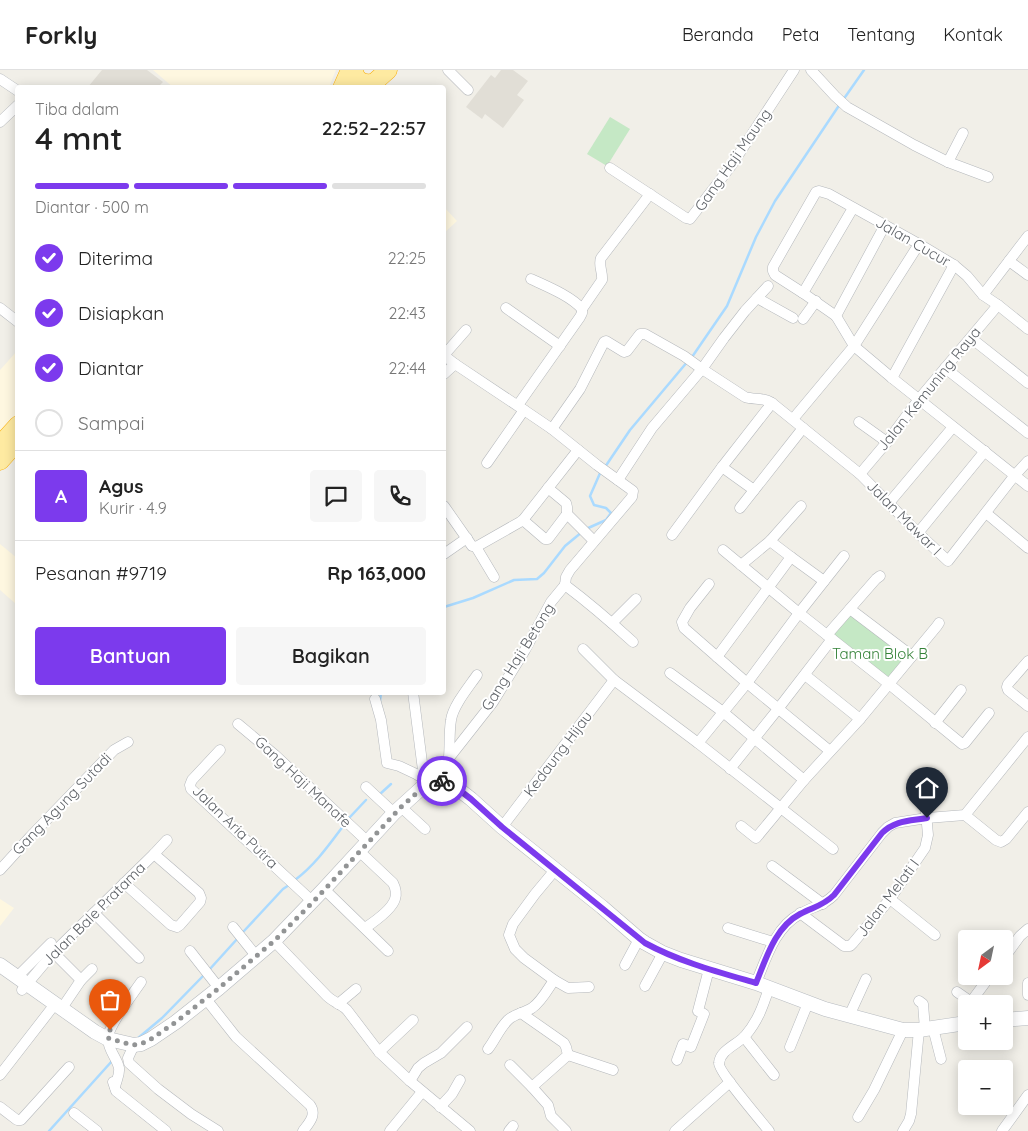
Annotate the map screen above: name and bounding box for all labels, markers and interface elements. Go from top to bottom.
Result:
text: Forkly [25,20,97,50]
text: Beranda [682,23,754,46]
text: Peta [782,23,819,46]
text: Tentang [847,23,915,46]
text: Kontak [943,23,1003,46]
text: Tiba dalam [35,99,119,119]
street label: Gang Haji Maung [690,105,775,215]
text: 22:52–22:57 [322,116,426,140]
text: 4 mnt [35,118,123,158]
text: Diantar · 500 m [35,197,149,217]
street label: Jalan Cucur [872,212,954,271]
icon: check [35,244,63,272]
text: Diterima [78,246,153,270]
text: 22:25 [388,248,426,268]
icon: check [35,299,63,327]
text: Disiapkan [78,301,164,325]
text: 22:43 [388,303,426,323]
street label: Jalan Kemuning Raya [873,323,985,455]
icon: check [35,354,63,382]
text: Diantar [78,356,144,380]
text: 22:44 [388,358,426,378]
text: Sampai [78,411,145,435]
button: chat [310,470,362,522]
button: phone [374,470,426,522]
text: Agus [99,474,143,498]
street label: Jalan Mawar I [863,476,946,559]
text: A [55,484,67,508]
text: Kurir · 4.9 [99,498,167,518]
text: Pesanan #9719 [35,561,167,585]
text: Rp 163,000 [327,561,426,585]
street label: Gang Haji Betong [477,599,558,714]
button: Bantuan [35,627,226,685]
button: Bagikan [236,627,426,685]
park label: Taman Blok B [832,644,928,663]
street label: Kedaung Hijau [519,707,596,800]
street label: Gang Haji Manafe [251,732,356,831]
street label: Gang Agung Sutadi [8,749,115,859]
courier [417,756,467,806]
icon: bike [428,767,456,795]
pin [906,767,948,818]
icon: home [913,774,941,802]
street label: Jalan Aria Putra [188,781,282,872]
street label: Jalan Melati I [852,855,923,940]
street label: Jalan Bale Pratama [38,858,149,969]
north arrow [958,930,1012,985]
map controls [958,930,1013,1115]
pin [89,979,131,1030]
icon: bag [96,986,124,1014]
button: + [958,995,1013,1050]
button: − [958,1060,1013,1115]

